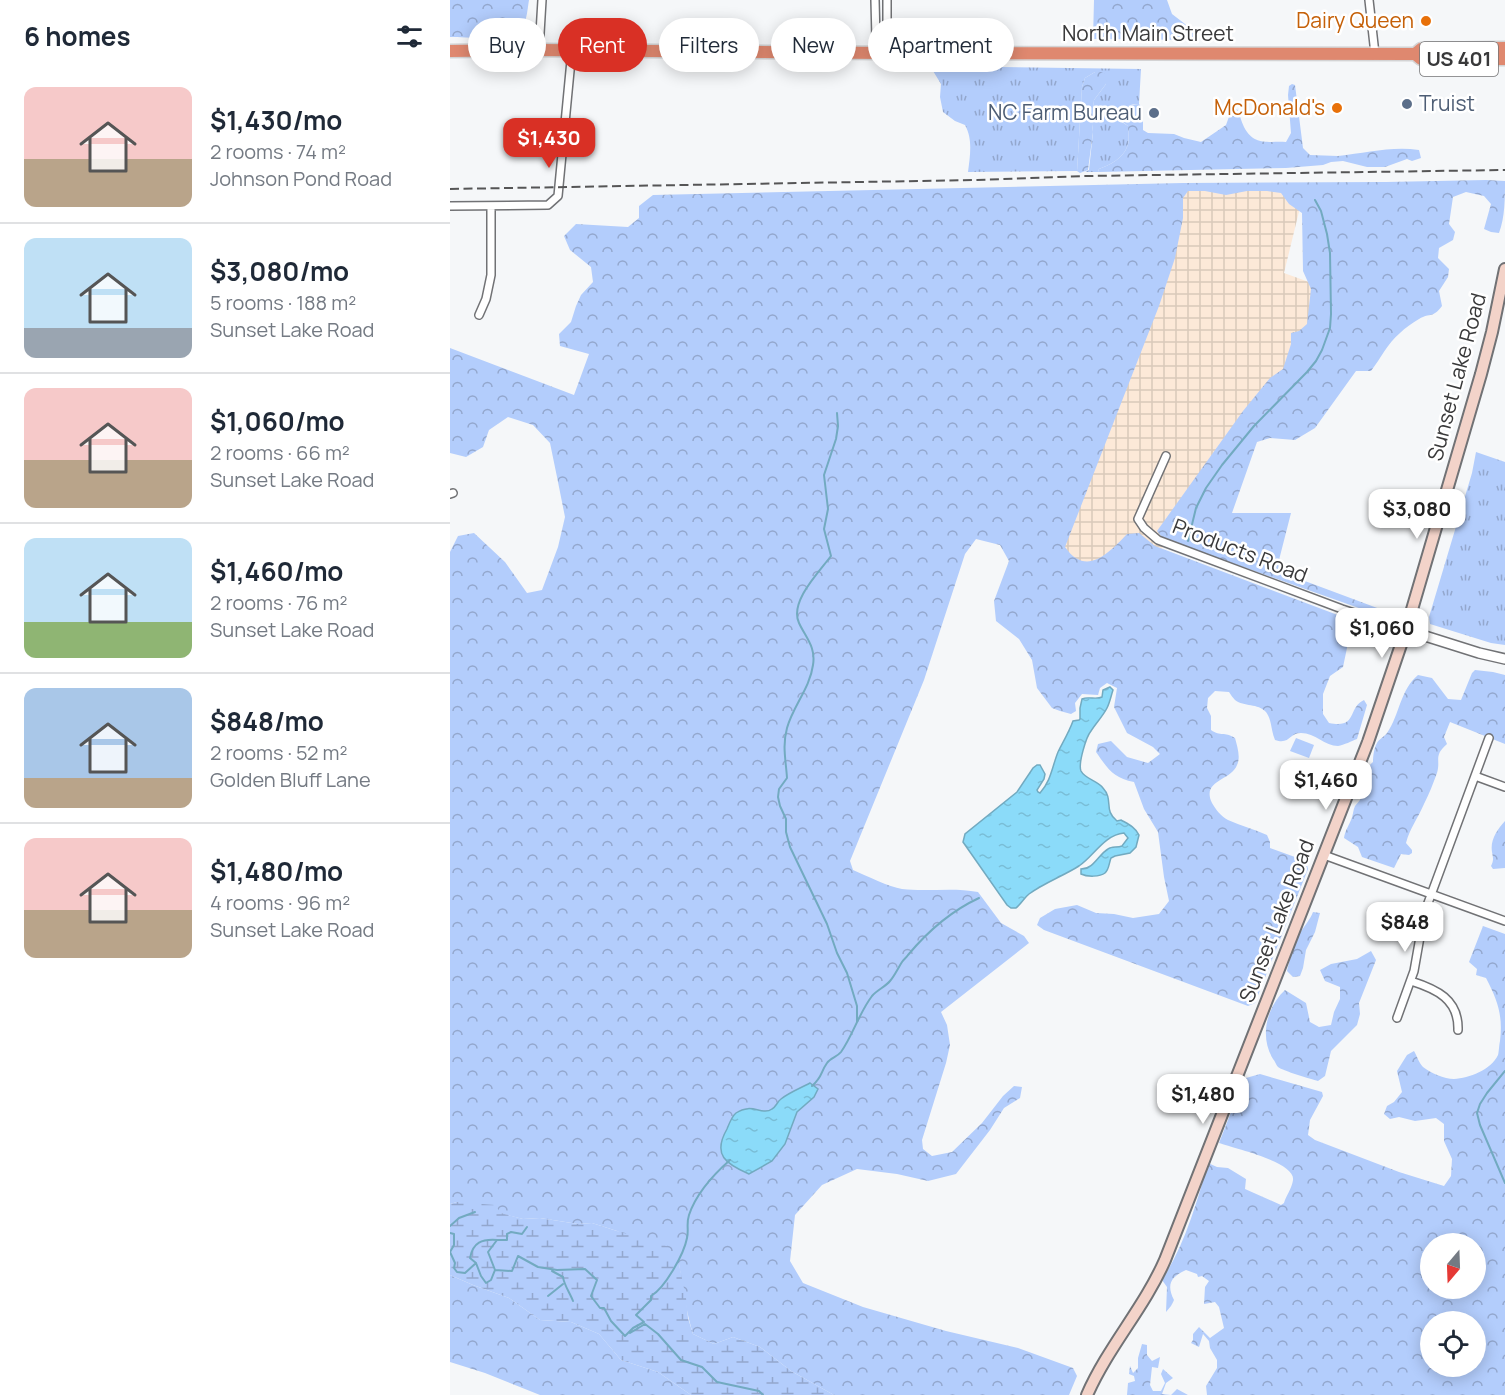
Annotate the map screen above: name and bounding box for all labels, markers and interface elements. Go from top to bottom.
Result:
place label: Dairy Queen [1296,6,1414,34]
marker: Dairy Queen [1419,14,1433,28]
text: 6 homes [24,18,131,54]
chip: Buy [468,18,546,72]
chip: Rent [558,18,647,72]
chip: Filters [659,18,759,72]
chip: New [771,18,856,72]
chip: Apartment [868,18,1014,72]
street label: North Main Street [1062,19,1234,47]
icon: filters [393,20,426,53]
road number: US 401 [1420,42,1498,76]
place label: Truist [1419,89,1475,117]
place label: McDonald's [1214,93,1325,121]
marker: Truist [1400,97,1414,111]
place label: NC Farm Bureau [988,98,1142,126]
marker: McDonald's [1330,101,1344,115]
text: $1,430/mo [210,102,342,138]
marker: NC Farm Bureau [1147,106,1161,120]
icon: home [72,111,144,183]
pin: $1,430 [500,118,598,169]
text: $1,430 [517,124,581,151]
text: 2 rooms · 74 m² [210,138,346,165]
text: Johnson Pond Road [210,165,392,192]
text: $3,080/mo [210,253,349,289]
icon: home [72,262,144,334]
text: 5 rooms · 188 m² [210,289,356,316]
street label: Sunset Lake Road [1420,290,1492,464]
text: Sunset Lake Road [210,316,374,343]
text: $1,060/mo [210,403,345,439]
icon: home [72,412,144,484]
text: 2 rooms · 66 m² [210,439,350,466]
text: Sunset Lake Road [210,466,374,493]
pin: $3,080 [1368,489,1466,540]
text: $3,080 [1383,495,1451,522]
street label: Products Road [1169,511,1312,589]
text: $1,460/mo [210,553,343,589]
icon: home [72,562,144,634]
text: 2 rooms · 76 m² [210,589,347,616]
pin: $1,060 [1333,608,1431,659]
text: $1,060 [1349,614,1415,641]
text: Sunset Lake Road [210,616,374,643]
text: $848/mo [210,703,324,739]
icon: home [72,712,144,784]
text: 2 rooms · 52 m² [210,739,347,766]
pin: $1,460 [1277,760,1375,811]
text: Golden Bluff Lane [210,766,371,793]
text: $1,460 [1294,766,1358,793]
street label: Sunset Lake Road [1232,835,1320,1006]
text: $1,480/mo [210,853,343,889]
icon: home [72,862,144,934]
text: 4 rooms · 96 m² [210,889,350,916]
pin: $848 [1369,902,1441,953]
text: $848 [1380,908,1430,935]
text: Sunset Lake Road [210,916,374,943]
pin: $1,480 [1154,1074,1252,1125]
text: $1,480 [1171,1080,1235,1107]
north arrow [1420,1233,1486,1299]
map controls [1420,1233,1486,1377]
button: locate [1420,1311,1486,1377]

